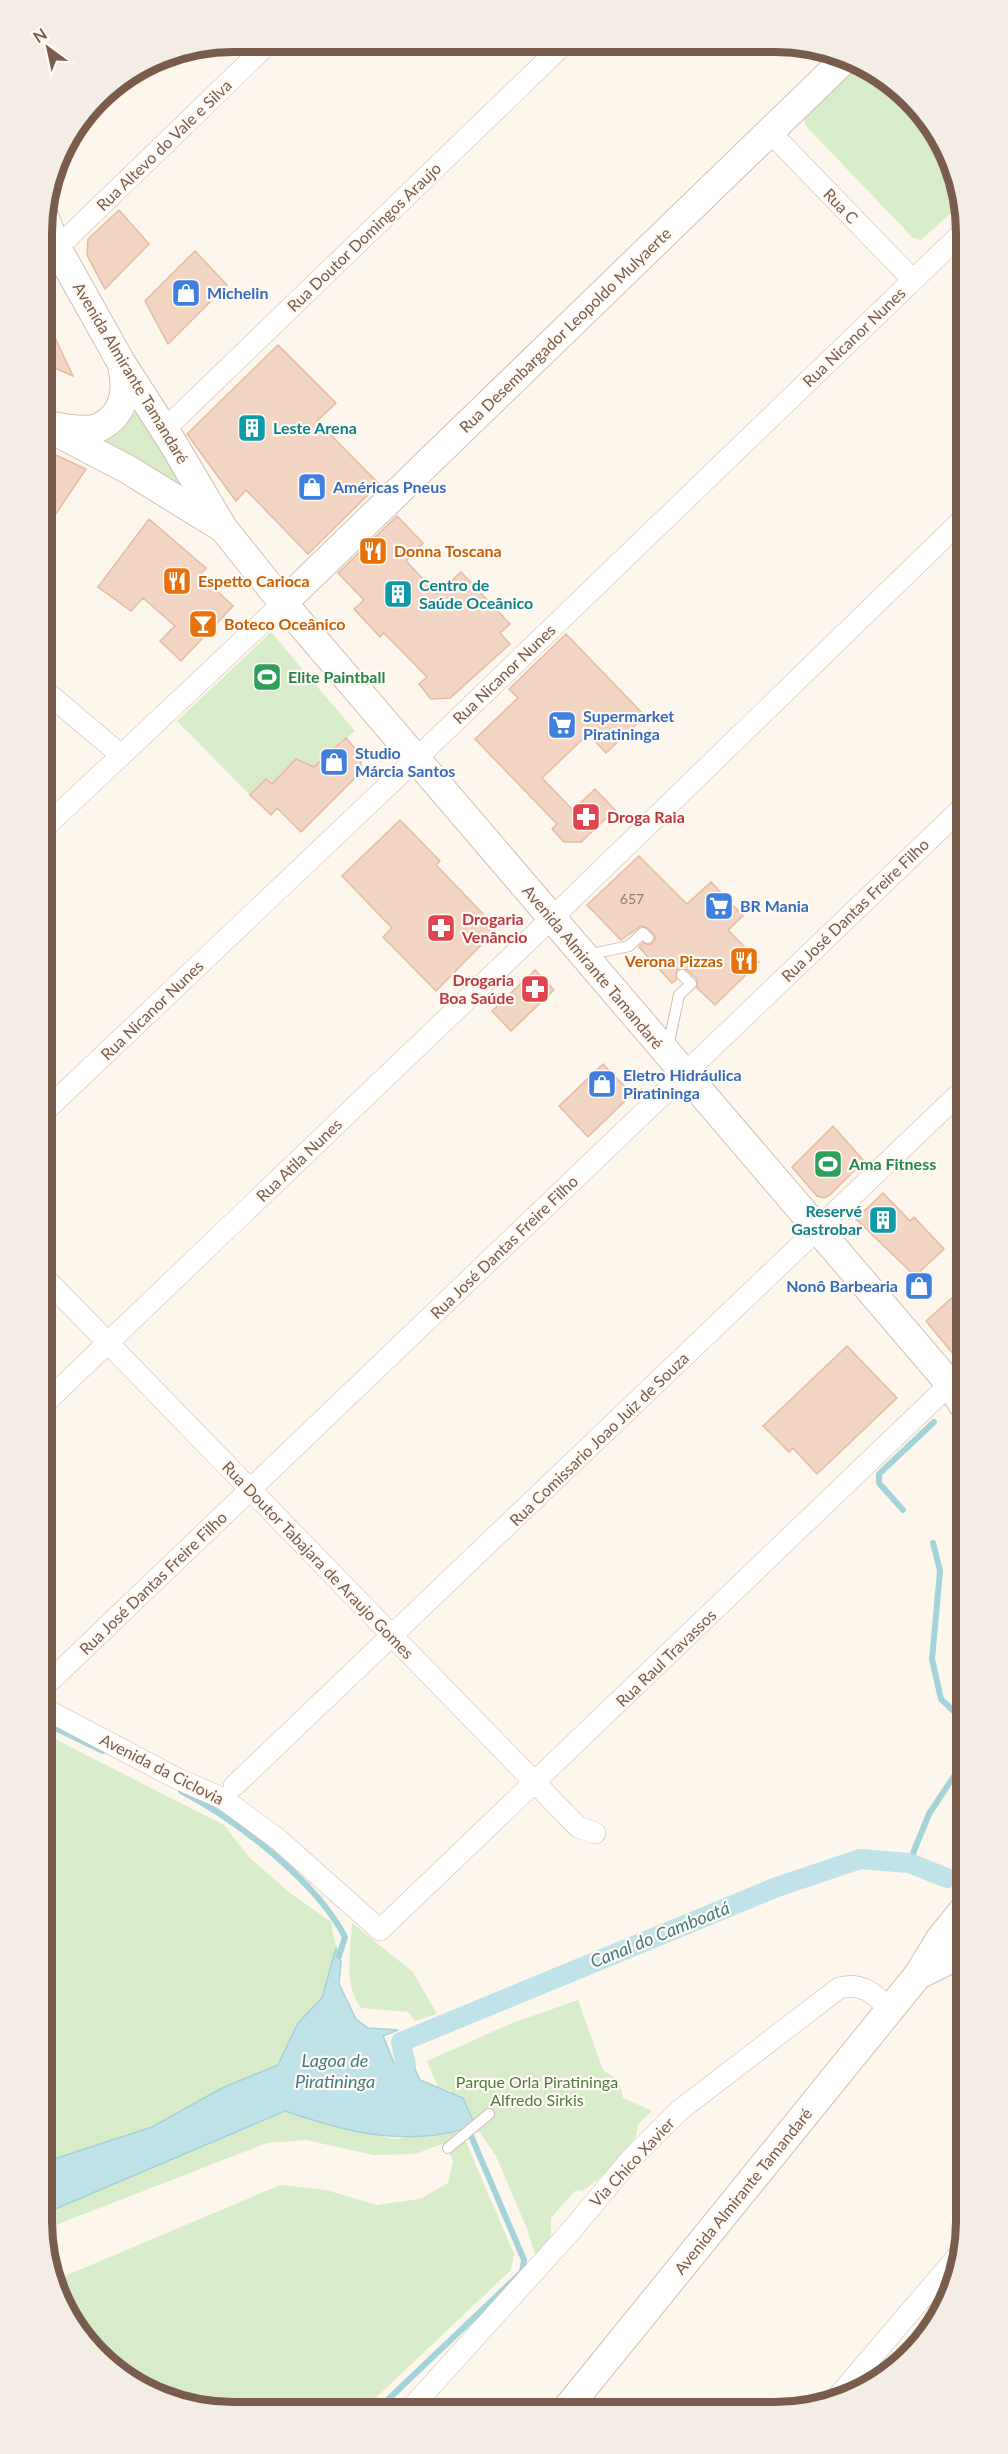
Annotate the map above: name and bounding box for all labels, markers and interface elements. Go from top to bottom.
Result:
north arrow [18,18,78,78]
text: N [29,24,50,46]
street label: Rua Altevo do Vale e Silva [92,75,235,214]
street label: Rua Doutor Domingos Araujo [283,158,444,315]
street label: Rua C [820,184,863,227]
street label: Rua Desembargador Leopoldo Mulyaerte [455,223,675,436]
shop icon: Michelin [170,277,202,309]
street label: Avenida Almirante Tamandaré [70,279,193,467]
place label: Michelin [207,283,268,302]
street label: Rua Nicanor Nunes [798,283,909,390]
building icon: Leste Arena [236,412,268,444]
place label: Leste Arena [273,418,357,437]
shop icon: Américas Pneus [296,471,328,503]
place label: Américas Pneus [332,477,446,496]
restaurant icon: Donna Toscana [357,535,389,567]
place label: Donna Toscana [394,541,502,560]
restaurant icon: Espetto Carioca [161,565,193,597]
place label: Espetto Carioca [198,571,310,590]
place label: Centro de Saúde Oceânico [419,575,533,612]
building icon: Centro de Saúde Oceânico [382,578,414,610]
bar icon: Boteco Oceânico [187,608,219,640]
place label: Boteco Oceânico [224,614,345,633]
street label: Rua Nicanor Nunes [448,620,559,727]
sports icon: Elite Paintball [251,661,283,693]
place label: Elite Paintball [288,667,385,686]
place label: Supermarket Piratininga [583,706,674,743]
supermarket icon: Supermarket Piratininga [546,709,578,741]
place label: Studio Márcia Santos [355,743,455,780]
shop icon: Studio Márcia Santos [318,746,350,778]
pharmacy icon: Droga Raia [570,801,602,833]
place label: Droga Raia [607,807,685,826]
street label: Rua José Dantas Freire Filho [777,834,932,985]
street label: Avenida Almirante Tamandaré [519,881,668,1053]
house number: 657 [620,890,644,907]
supermarket icon: BR Mania [703,890,735,922]
place label: BR Mania [740,896,809,915]
place label: Drogaria Venâncio [461,909,528,946]
pharmacy icon: Drogaria Venâncio [425,912,457,944]
restaurant icon: Verona Pizzas [728,945,760,977]
place label: Verona Pizzas [624,951,723,970]
street label: Rua Nicanor Nunes [96,956,207,1063]
place label: Drogaria Boa Saúde [439,970,514,1007]
pharmacy icon: Drogaria Boa Saúde [519,973,551,1005]
place label: Eletro Hidráulica Piratininga [623,1065,742,1102]
shop icon: Eletro Hidráulica Piratininga [586,1068,618,1100]
street label: Rua Atila Nunes [252,1114,345,1205]
sports icon: Ama Fitness [812,1148,844,1180]
place label: Ama Fitness [848,1154,936,1173]
street label: Rua José Dantas Freire Filho [426,1171,581,1322]
place label: Reservé Gastrobar [791,1201,862,1238]
building icon: Reservé Gastrobar [867,1204,899,1236]
shop icon: Nonô Barbearia [903,1270,935,1302]
place label: Nonô Barbearia [786,1276,898,1295]
street label: Rua Comissario Joao Juiz de Souza [505,1348,692,1529]
street label: Rua Doutor Tabajara de Araujo Gomes [219,1457,418,1662]
street label: Rua José Dantas Freire Filho [75,1507,230,1658]
street label: Rua Raul Travassos [612,1605,720,1710]
street label: Avenida da Ciclovia [97,1729,227,1808]
water label: Canal do Camboatá [587,1896,733,1972]
water label: Lagoa de Piratininga [295,2049,375,2092]
park label: Parque Orla Piratininga Alfredo Sirkis [456,2072,618,2109]
street label: Avenida Almirante Tamandaré [670,2104,816,2278]
street label: Via Chico Xavier [585,2113,678,2210]

